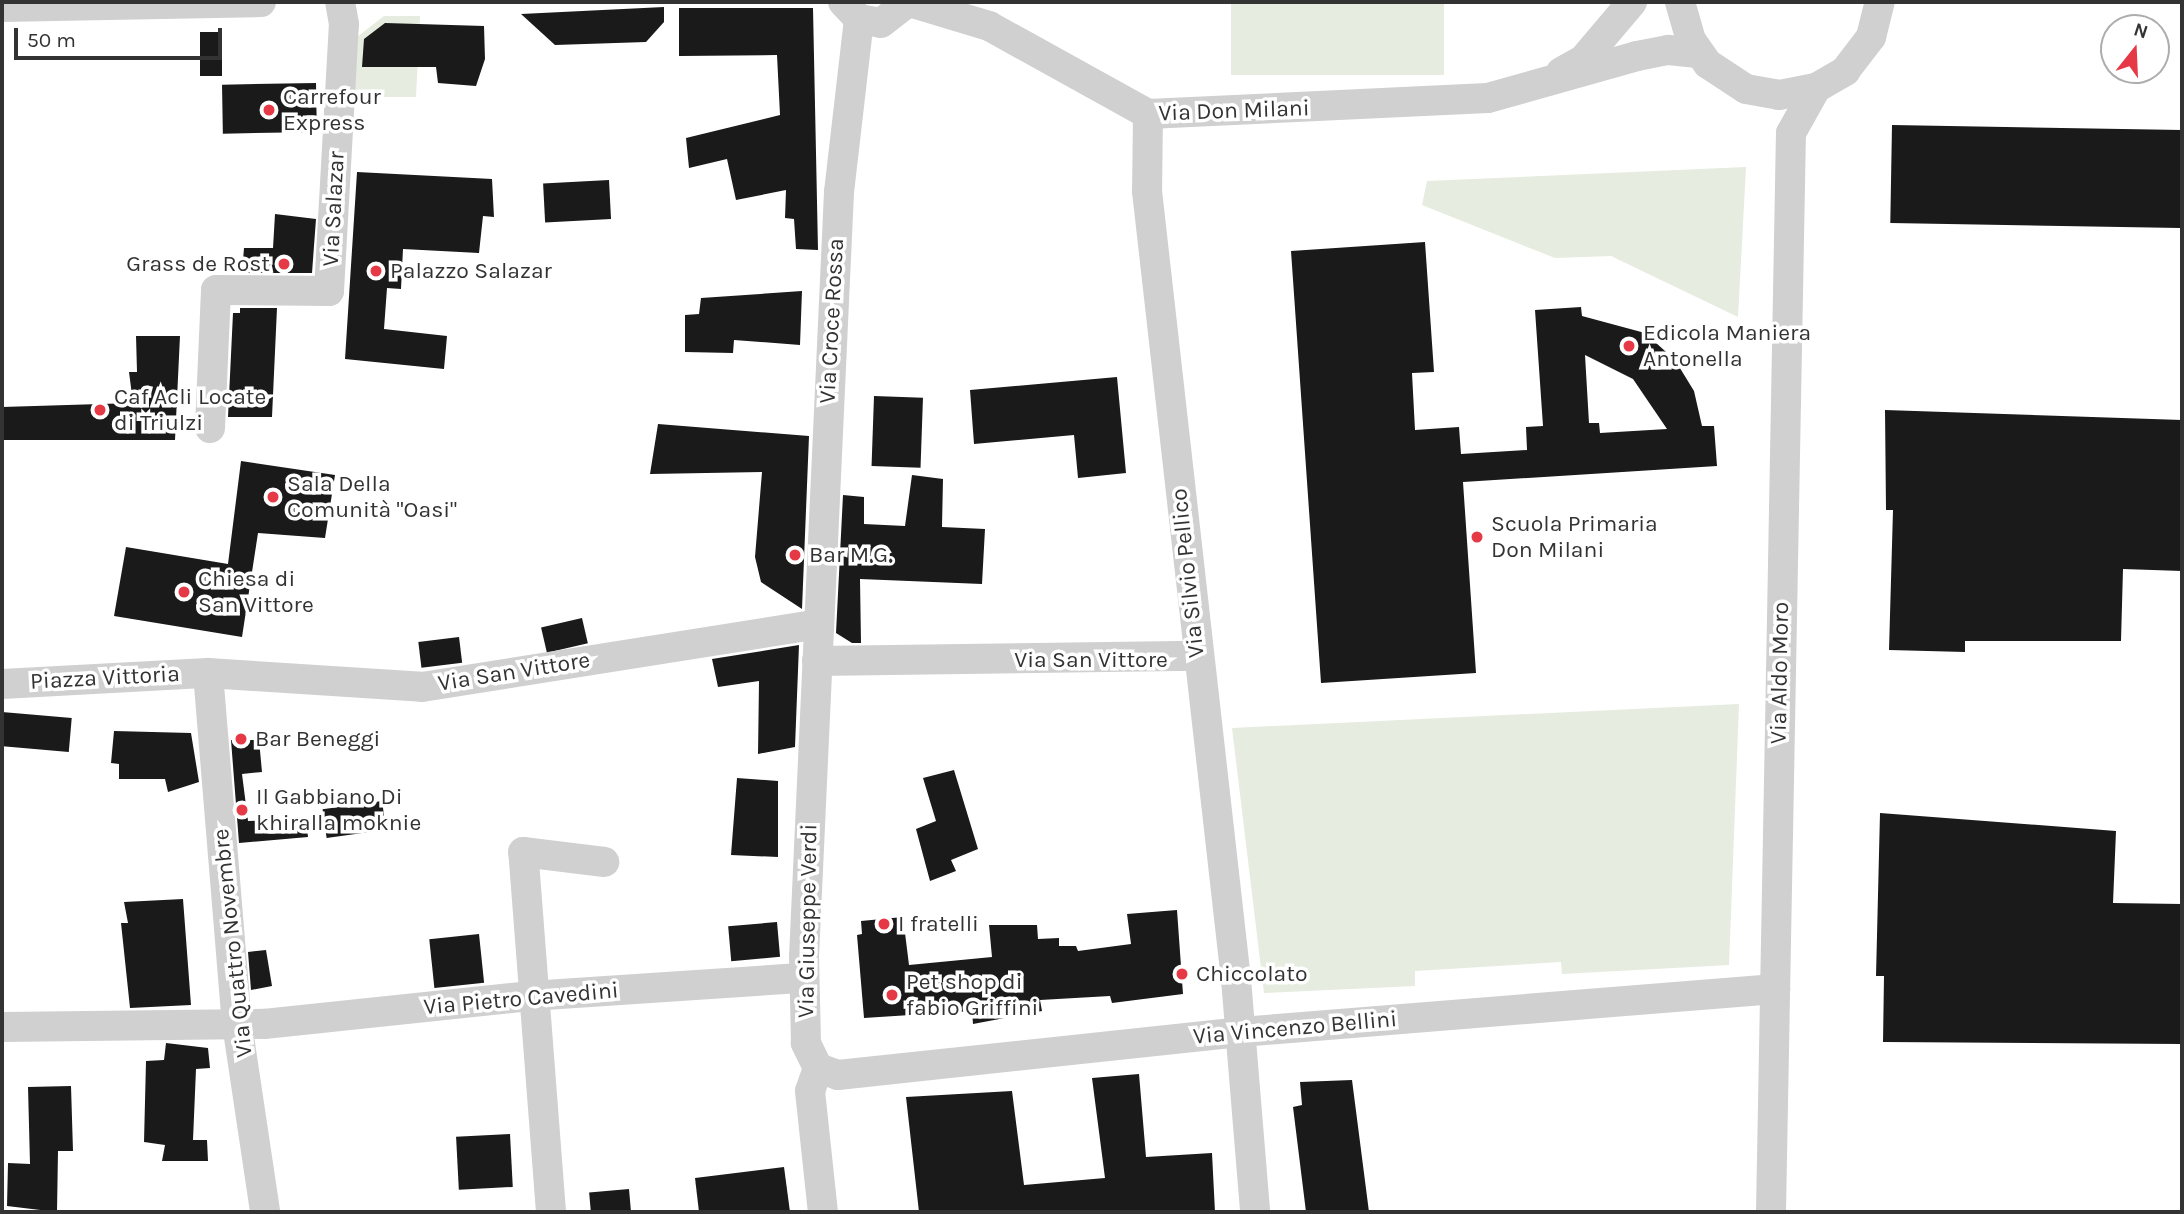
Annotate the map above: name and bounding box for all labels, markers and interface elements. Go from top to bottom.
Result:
scale bar [18,14,226,58]
north arrow [2100,14,2170,84]
text: N [2131,18,2151,43]
text: 50 m [27,28,76,52]
place label: Carrefour Express [283,83,381,137]
street label: Via Don Milani [1158,95,1310,127]
marker: Carrefour Express [261,102,277,118]
street label: Via Salazar [317,151,351,267]
street label: Via Croce Rossa [814,238,850,404]
place label: Grass de Rost [126,250,270,278]
marker: Grass de Rost [276,256,292,272]
place label: Palazzo Salazar [390,257,552,285]
marker: Palazzo Salazar [368,263,384,279]
place label: Edicola Maniera Antonella [1643,319,1811,373]
marker: Edicola Maniera Antonella [1621,338,1637,354]
place label: Caf Acli Locate di Triulzi [114,383,266,437]
marker: Caf Acli Locate di Triulzi [92,402,108,418]
place label: Sala Della Comunità "Oasi" [287,470,457,524]
street label: Via Silvio Pellico [1165,487,1211,659]
marker: Sala Della Comunità "Oasi" [265,489,281,505]
place label: Scuola Primaria Don Milani [1491,510,1658,564]
marker: Scuola Primaria Don Milani [1469,529,1485,545]
place label: Bar M.G. [809,541,892,569]
marker: Bar M.G. [787,547,803,563]
place label: Chiesa di San Vittore [198,565,314,619]
marker: Chiesa di San Vittore [176,584,192,600]
street label: Via Aldo Moro [1765,602,1795,744]
street label: Via San Vittore [436,646,592,698]
street label: Via San Vittore [1014,646,1168,674]
street label: Piazza Vittoria [30,660,180,696]
place label: Bar Beneggi [255,725,380,753]
marker: Bar Beneggi [233,731,249,747]
place label: Il Gabbiano Di khiralla moknie [256,783,421,837]
marker: Il Gabbiano Di khiralla moknie [234,802,250,818]
street label: Via Giuseppe Verdi [793,824,823,1018]
street label: Via Quattro Novembre [207,827,259,1059]
place label: I fratelli [898,910,979,938]
marker: I fratelli [876,916,892,932]
place label: Chiccolato [1196,960,1307,988]
marker: Chiccolato [1174,966,1190,982]
place label: Pet shop di fabio Griffini [906,968,1038,1022]
street label: Via Pietro Cavedini [422,977,620,1021]
marker: Pet shop di fabio Griffini [884,987,900,1003]
street label: Via Vincenzo Bellini [1192,1005,1398,1051]

